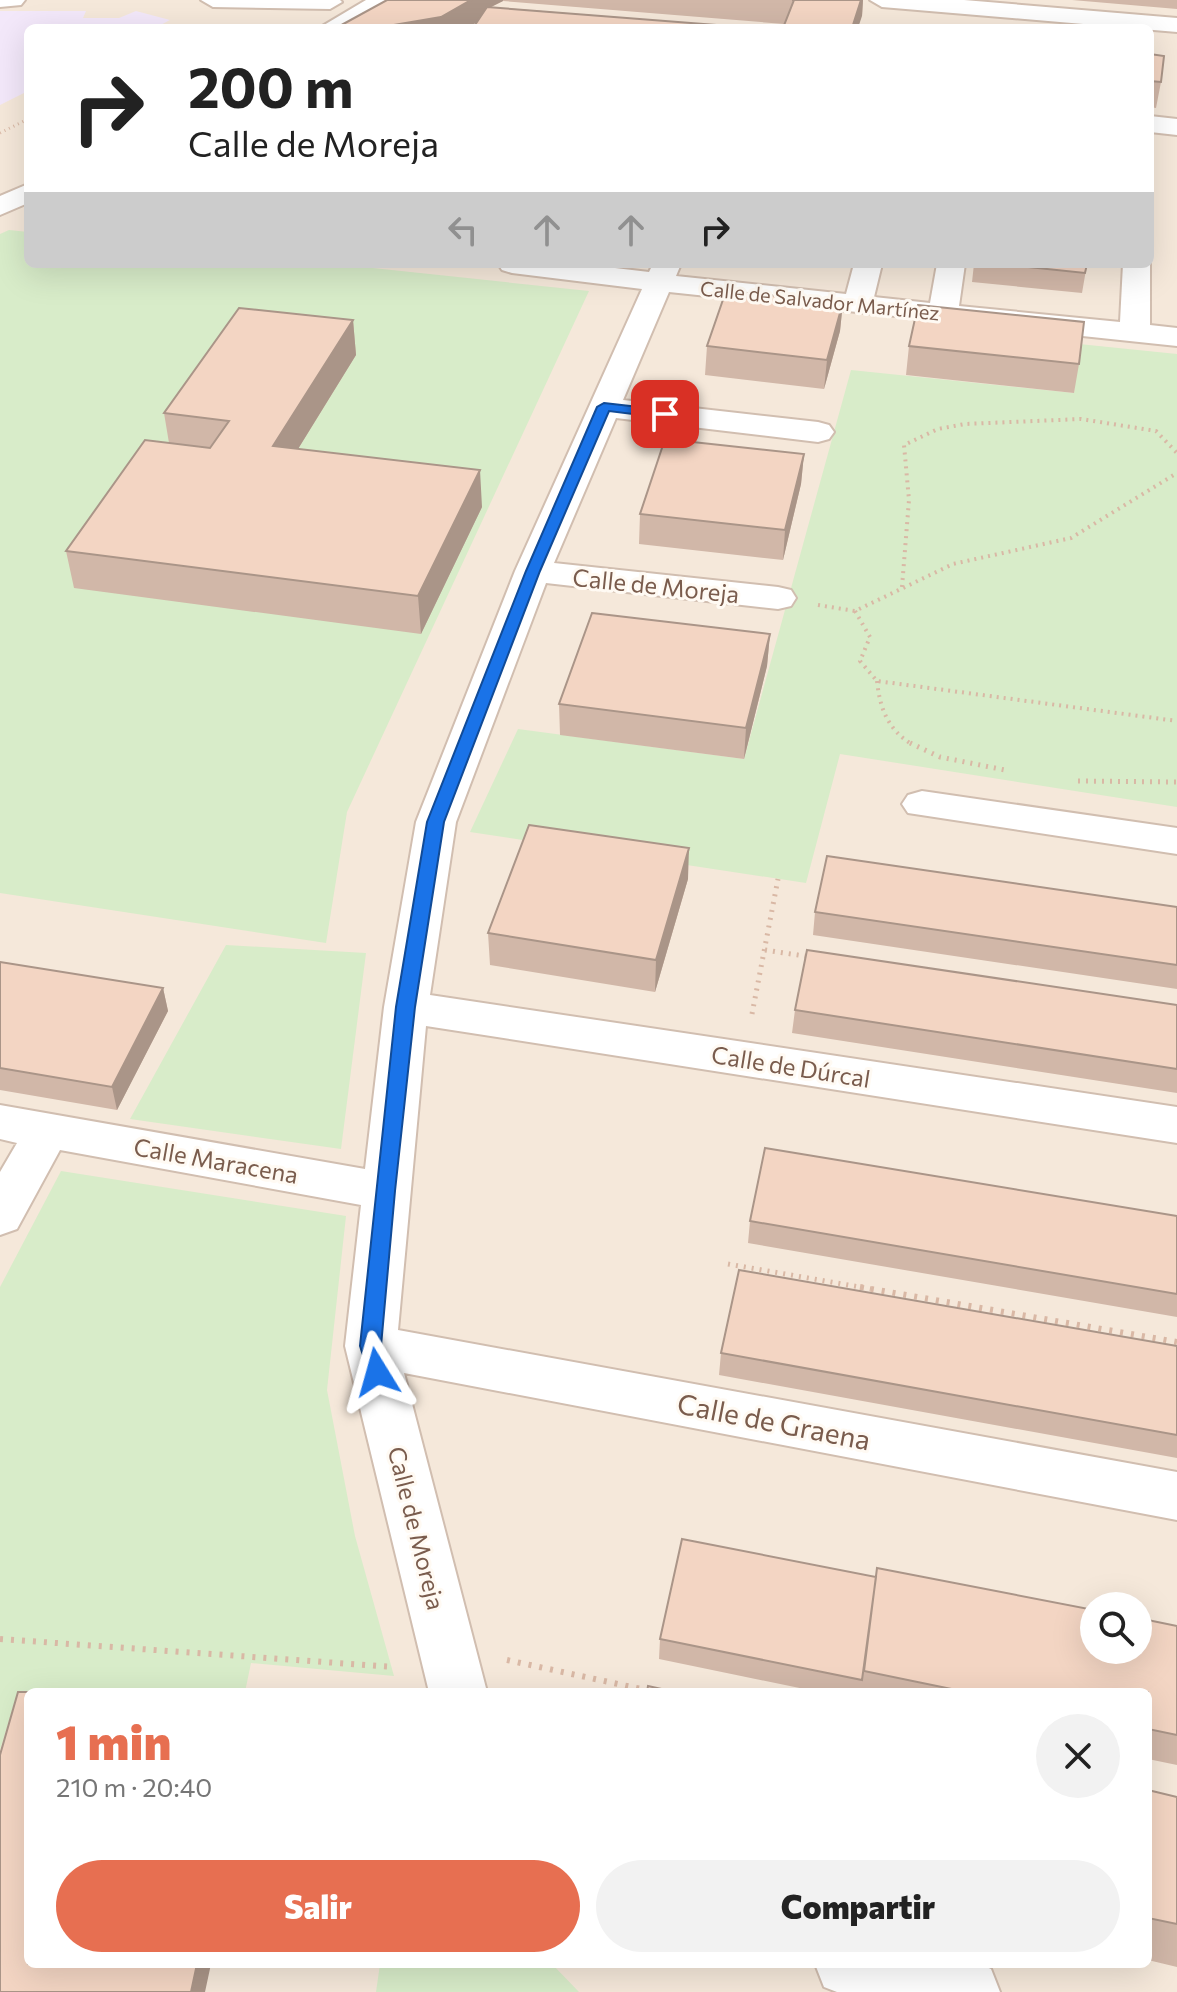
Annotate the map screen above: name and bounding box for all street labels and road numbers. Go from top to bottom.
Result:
street label: Calle de Salvador Martínez [699,275,941,325]
street label: Calle de Moreja [571,562,741,608]
street label: Calle de Dúrcal [710,1039,872,1093]
street label: Calle Maracena [132,1131,300,1189]
street label: Calle de Graena [675,1386,873,1456]
street label: Calle de Moreja [383,1443,451,1613]

